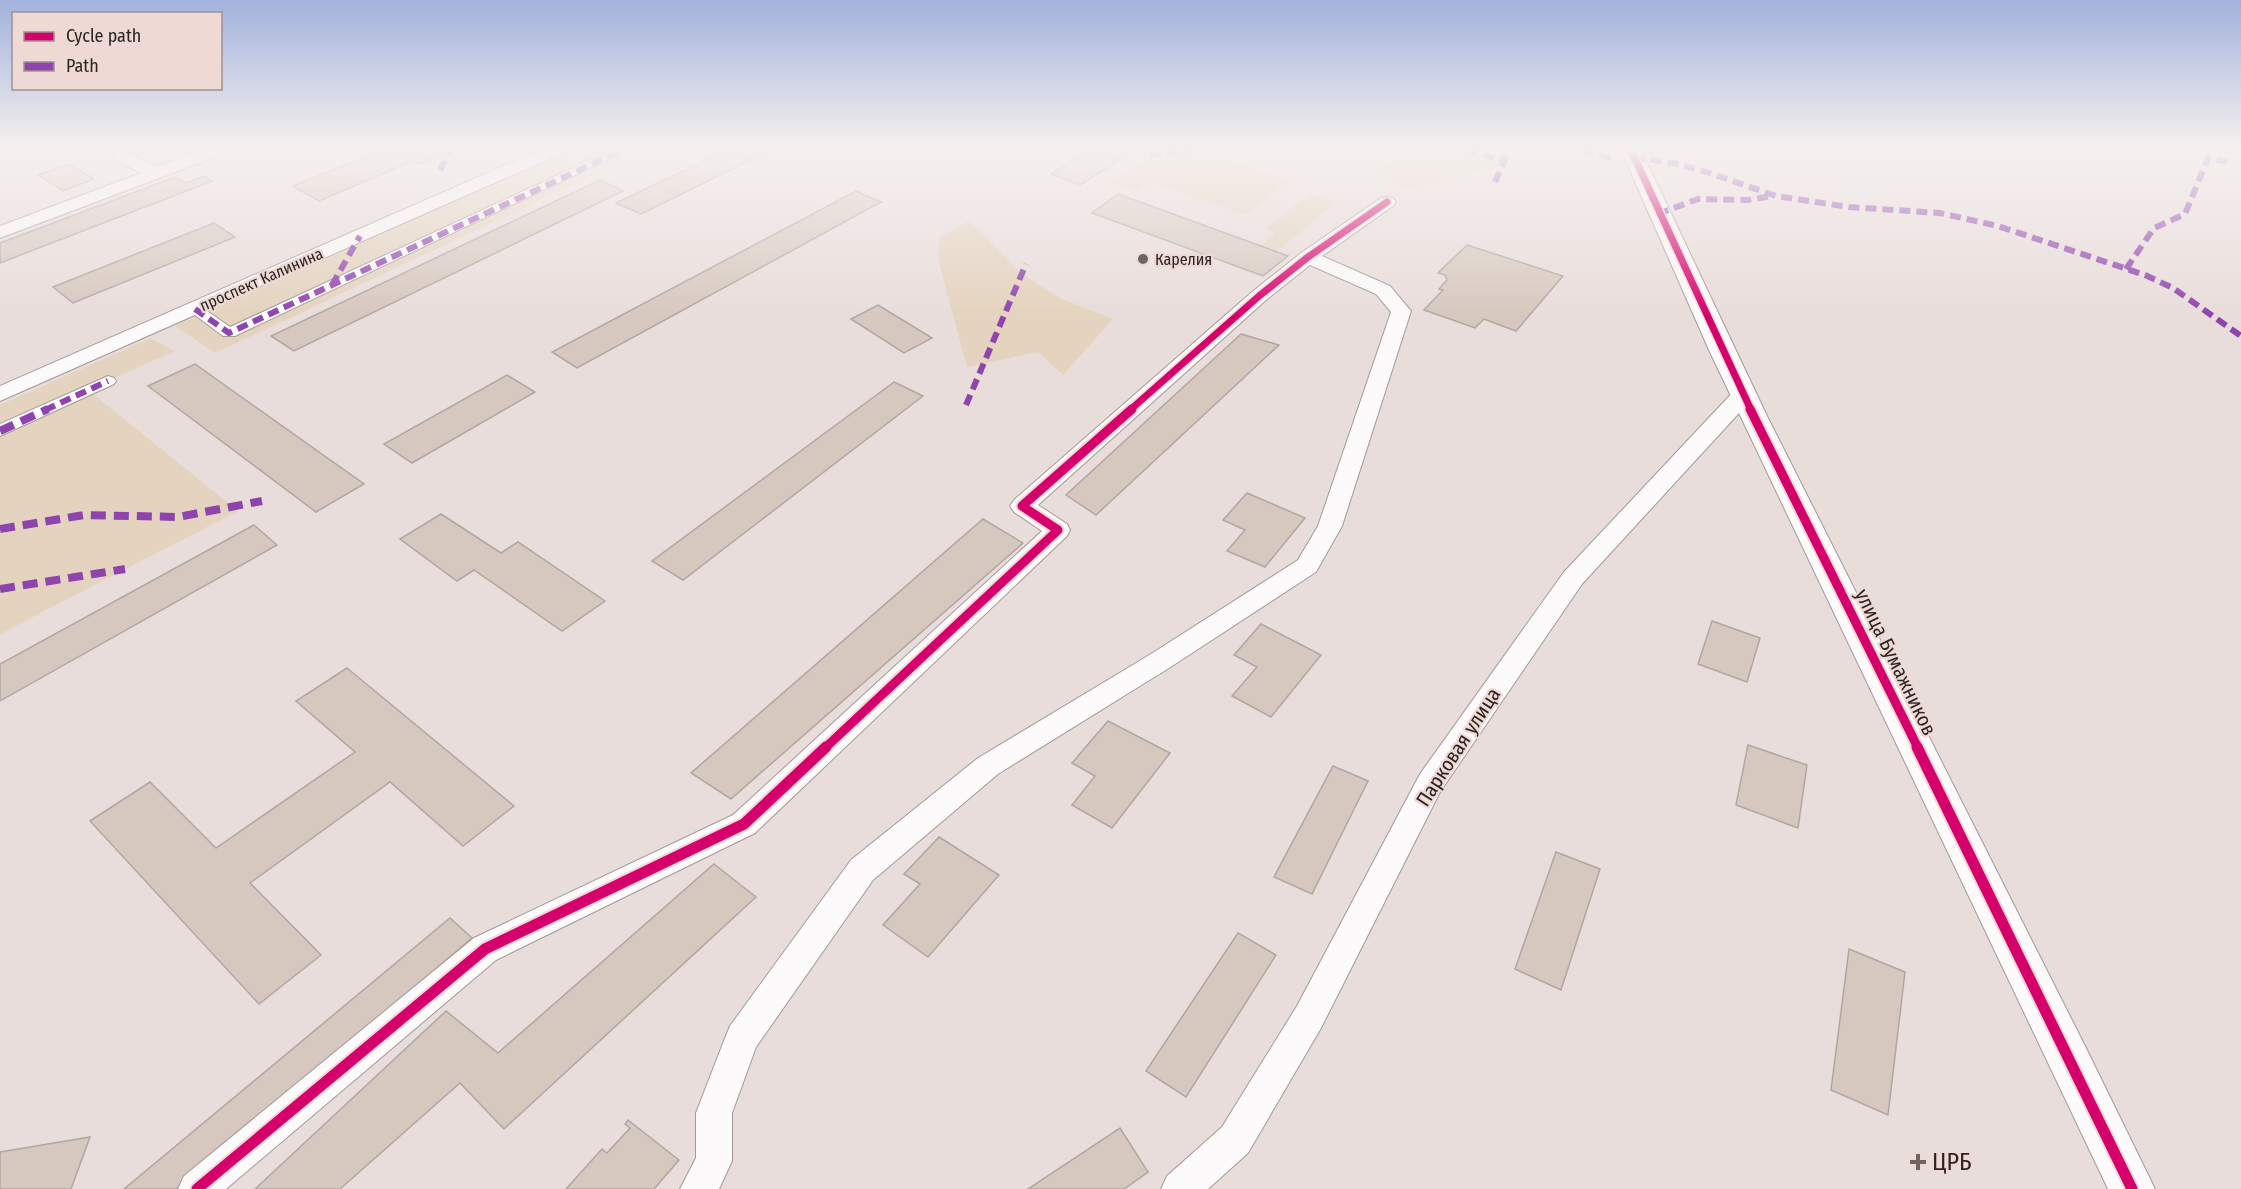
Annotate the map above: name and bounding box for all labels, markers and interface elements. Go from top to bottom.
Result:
legend [12,12,222,90]
text: Cycle path [66,25,141,47]
text: Path [66,55,99,77]
street label: проспект Калинина [197,244,326,315]
place label: Карелия [1155,250,1212,269]
marker: Карелия [1136,252,1150,266]
street label: улица Бумажников [1850,585,1942,739]
street label: Парковая улица [1411,683,1505,811]
place label: ЦРБ [1932,1148,1972,1176]
marker: ЦРБ [1909,1153,1927,1171]

